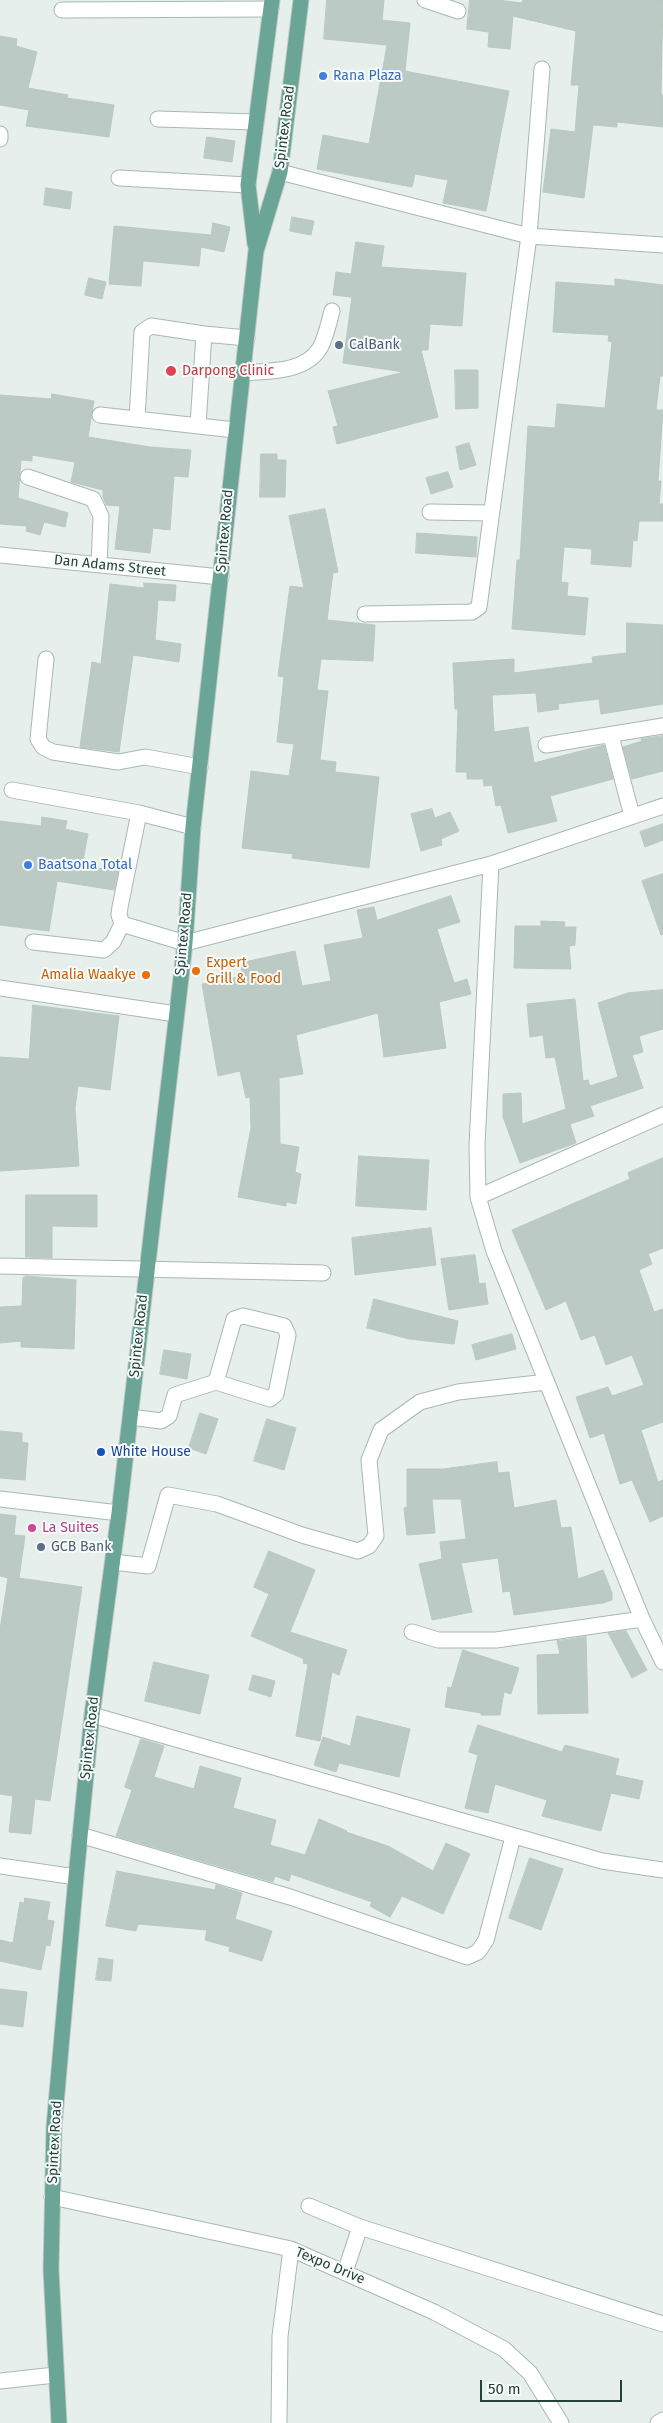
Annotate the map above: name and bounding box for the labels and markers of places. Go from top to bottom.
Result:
place label: Rana Plaza [333,68,402,84]
marker: Rana Plaza [317,70,329,82]
place label: CalBank [349,337,400,353]
marker: CalBank [333,339,345,351]
place label: Darpong Clinic [182,363,274,379]
marker: Darpong Clinic [164,364,178,378]
place label: Baatsona Total [38,857,132,873]
marker: Baatsona Total [22,859,34,871]
place label: Expert Grill & Food [206,955,281,988]
marker: Expert Grill & Food [190,965,202,977]
place label: Amalia Waakye [41,967,136,983]
marker: Amalia Waakye [140,969,152,981]
place label: White House [111,1444,191,1460]
marker: White House [95,1446,107,1458]
place label: La Suites [42,1520,99,1536]
marker: La Suites [26,1522,38,1534]
place label: GCB Bank [51,1539,111,1555]
marker: GCB Bank [35,1541,47,1553]

